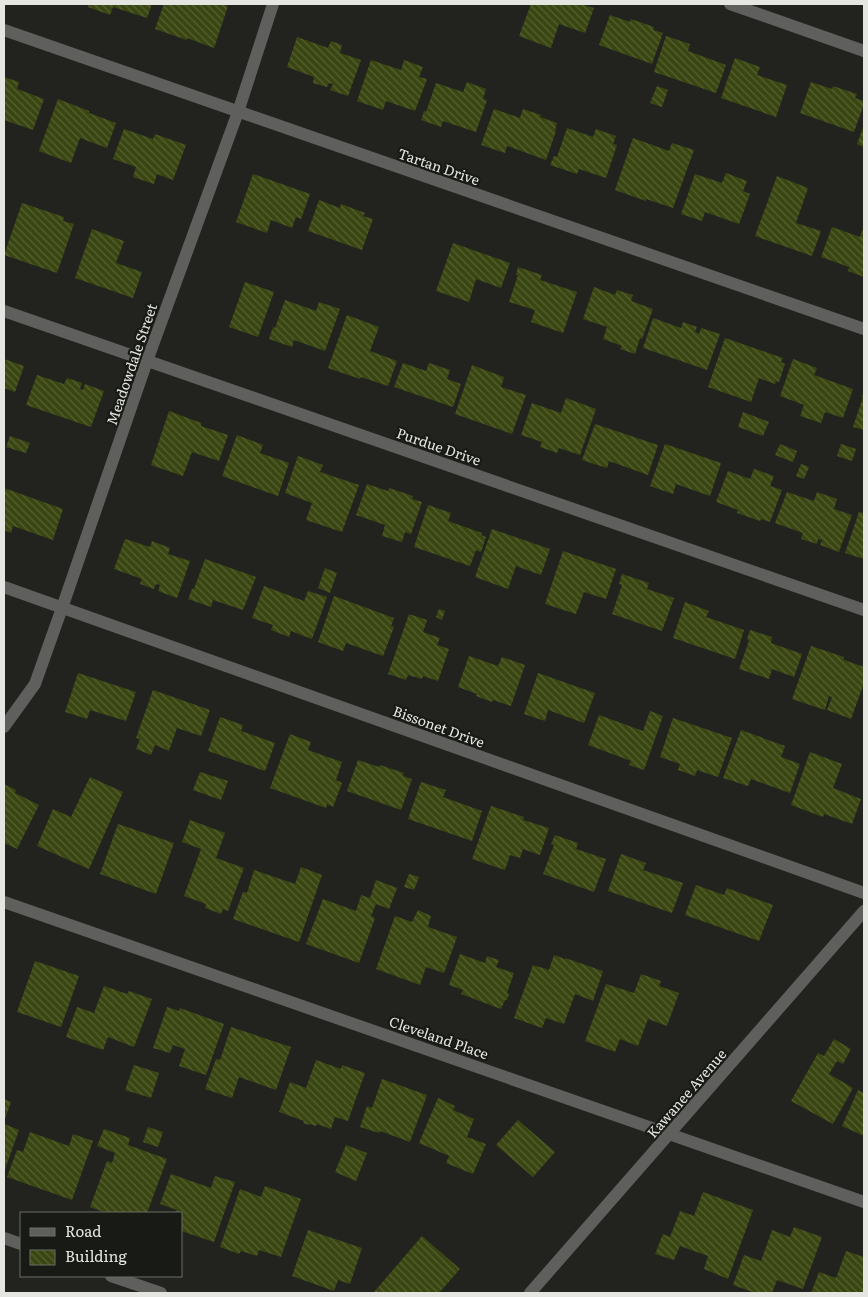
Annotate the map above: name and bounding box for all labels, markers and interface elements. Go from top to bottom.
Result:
street label: Tartan Drive [395,143,483,189]
street label: Meadowdale Street [101,300,161,428]
street label: Purdue Drive [394,422,484,470]
street label: Bissonet Drive [390,700,488,752]
street label: Cleveland Place [387,1011,491,1063]
street label: Kawanee Avenue [642,1044,730,1142]
legend [20,1212,182,1277]
text: Road [65,1219,101,1242]
text: Building [65,1244,127,1267]

